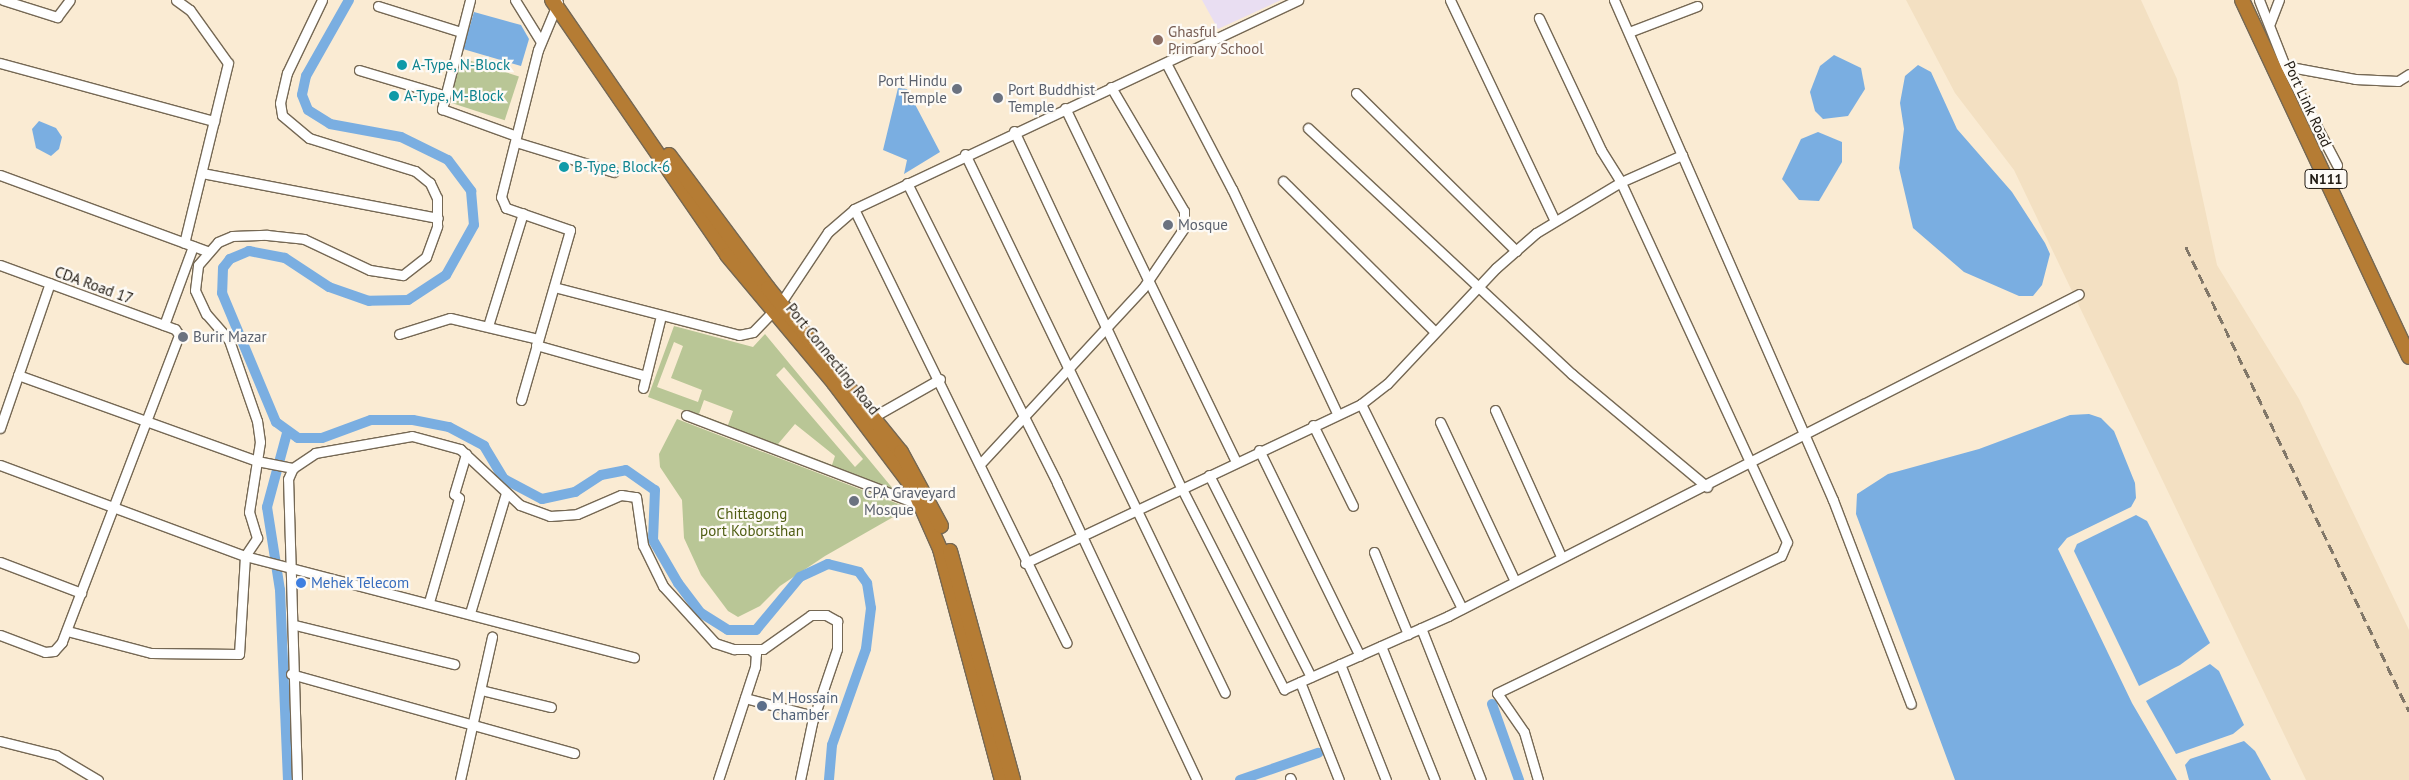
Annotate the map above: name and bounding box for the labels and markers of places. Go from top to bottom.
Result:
place label: Ghasful Primary School [1168,22,1264,57]
marker: Ghasful Primary School [1152,34,1164,46]
place label: A-Type, N-Block [412,56,511,74]
marker: A-Type, N-Block [396,59,408,71]
place label: Port Hindu Temple [878,71,947,106]
place label: Port Buddhist Temple [1008,80,1095,115]
marker: Port Hindu Temple [951,83,963,95]
place label: A-Type, M-Block [404,87,505,105]
marker: A-Type, M-Block [388,90,400,102]
marker: Port Buddhist Temple [992,92,1004,104]
place label: B-Type, Block-6 [574,158,671,176]
marker: B-Type, Block-6 [558,161,570,173]
place label: Mosque [1178,216,1228,234]
marker: Mosque [1162,219,1174,231]
place label: Burir Mazar [193,328,267,346]
marker: Burir Mazar [177,331,189,343]
place label: CPA Graveyard Mosque [864,483,956,518]
marker: CPA Graveyard Mosque [848,495,860,507]
place label: Mehek Telecom [311,574,410,592]
marker: Mehek Telecom [295,577,307,589]
place label: M Hossain Chamber [772,688,838,723]
marker: M Hossain Chamber [756,700,768,712]

